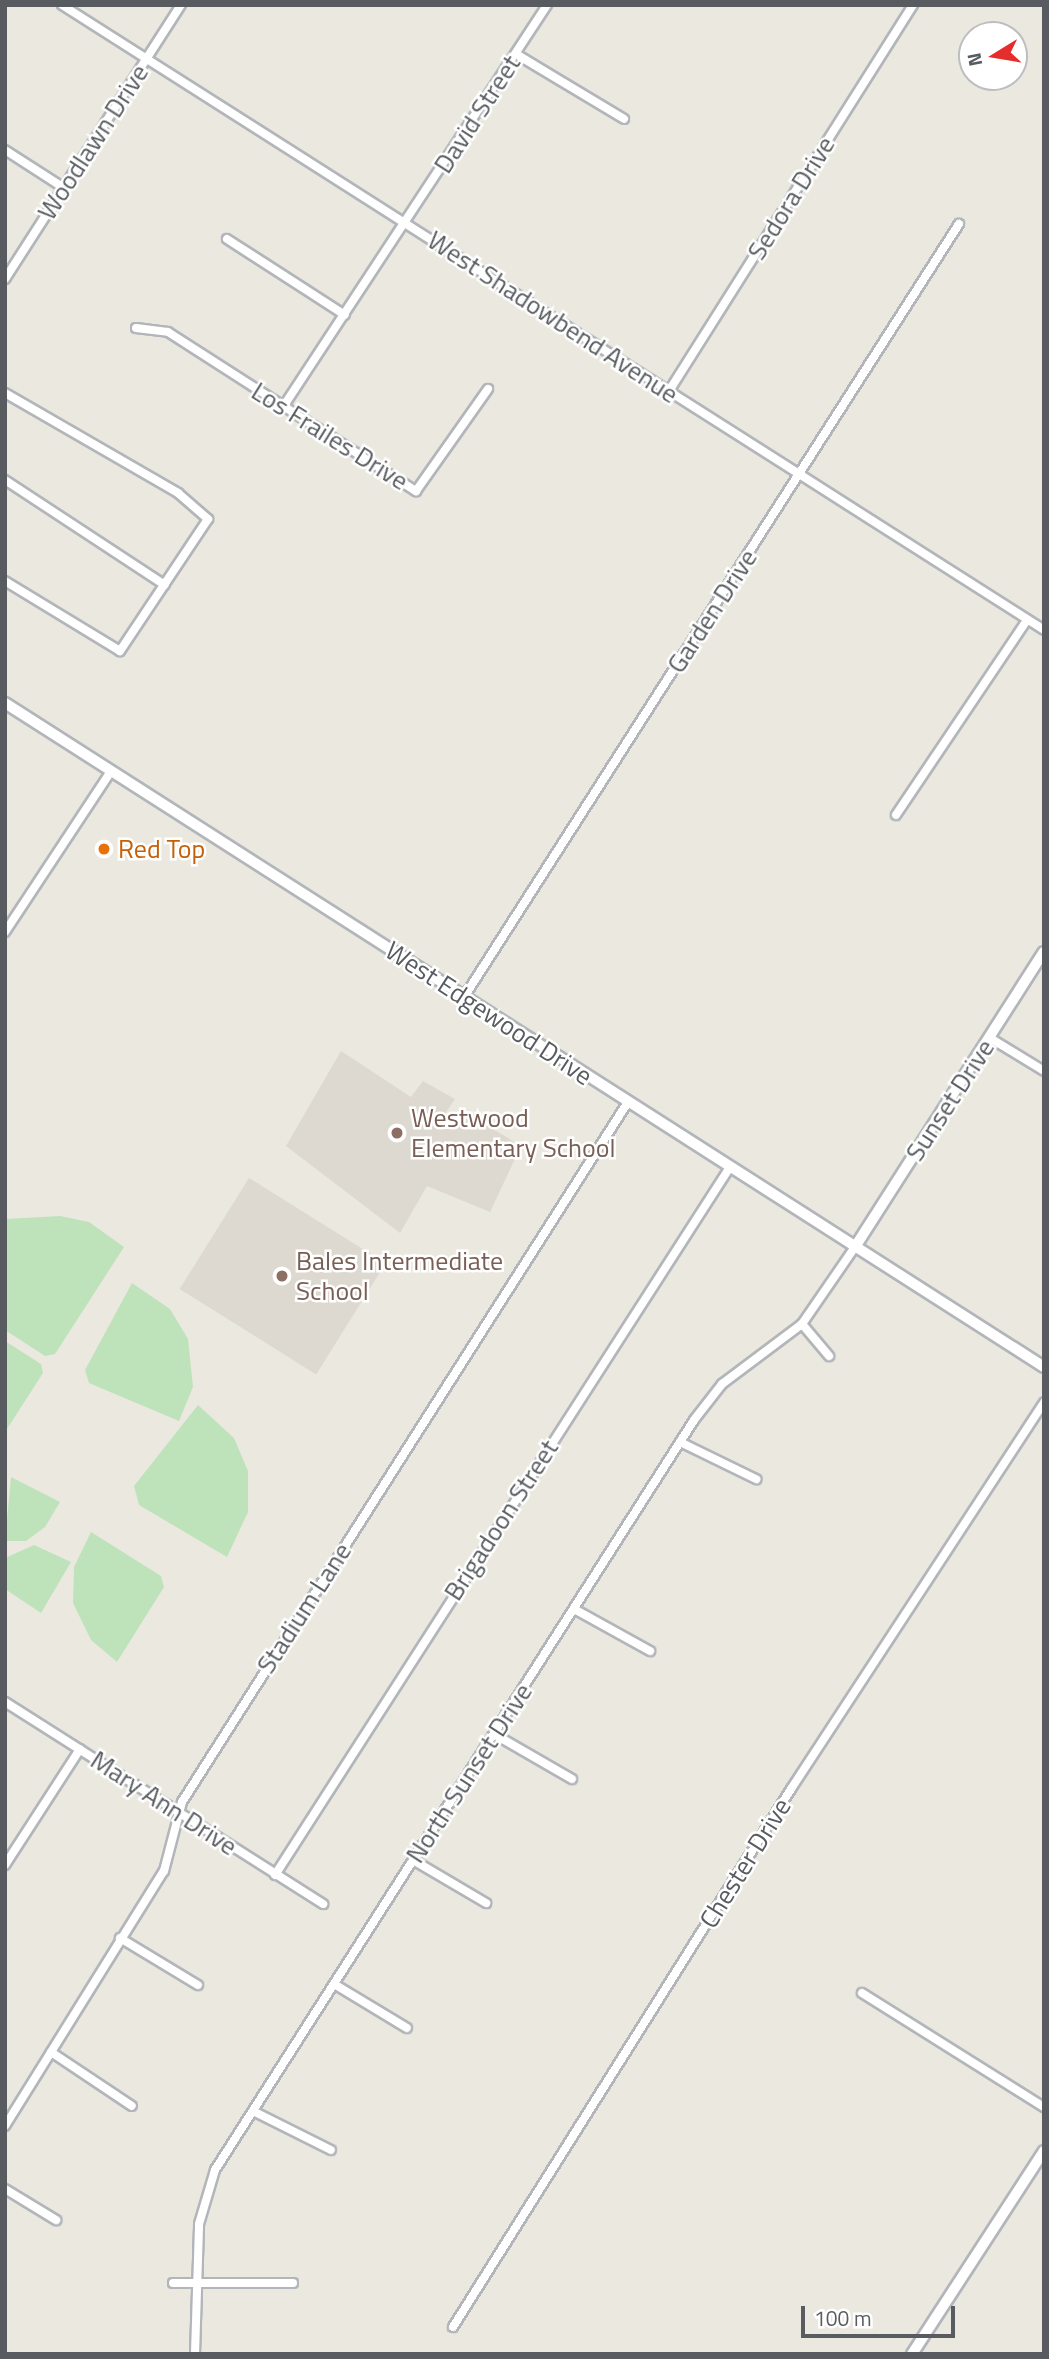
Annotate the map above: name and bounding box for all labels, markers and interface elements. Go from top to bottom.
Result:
north arrow [958,21,1028,91]
street label: David Street [427,49,527,179]
text: N [958,50,989,69]
street label: Woodlawn Drive [31,58,155,226]
street label: Sedora Drive [741,131,841,265]
street label: West Shadowbend Avenue [422,224,684,410]
street label: Los Frailes Drive [246,375,414,497]
street label: Garden Drive [660,543,764,679]
place label: Red Top [118,833,205,865]
marker: Red Top [96,841,112,857]
street label: West Edgewood Drive [380,934,598,1092]
street label: Sunset Drive [899,1033,1001,1167]
place label: Westwood Elementary School [411,1102,616,1164]
marker: Westwood Elementary School [389,1125,405,1141]
place label: Bales Intermediate School [296,1245,503,1306]
marker: Bales Intermediate School [274,1268,290,1284]
street label: Brigadoon Street [438,1434,564,1606]
street label: Stadium Lane [250,1537,358,1679]
street label: North Sunset Drive [399,1677,539,1869]
street label: Mary Ann Drive [85,1744,243,1862]
street label: Chester Drive [693,1792,797,1934]
scale bar [804,2292,958,2336]
text: 100 m [814,2302,871,2334]

